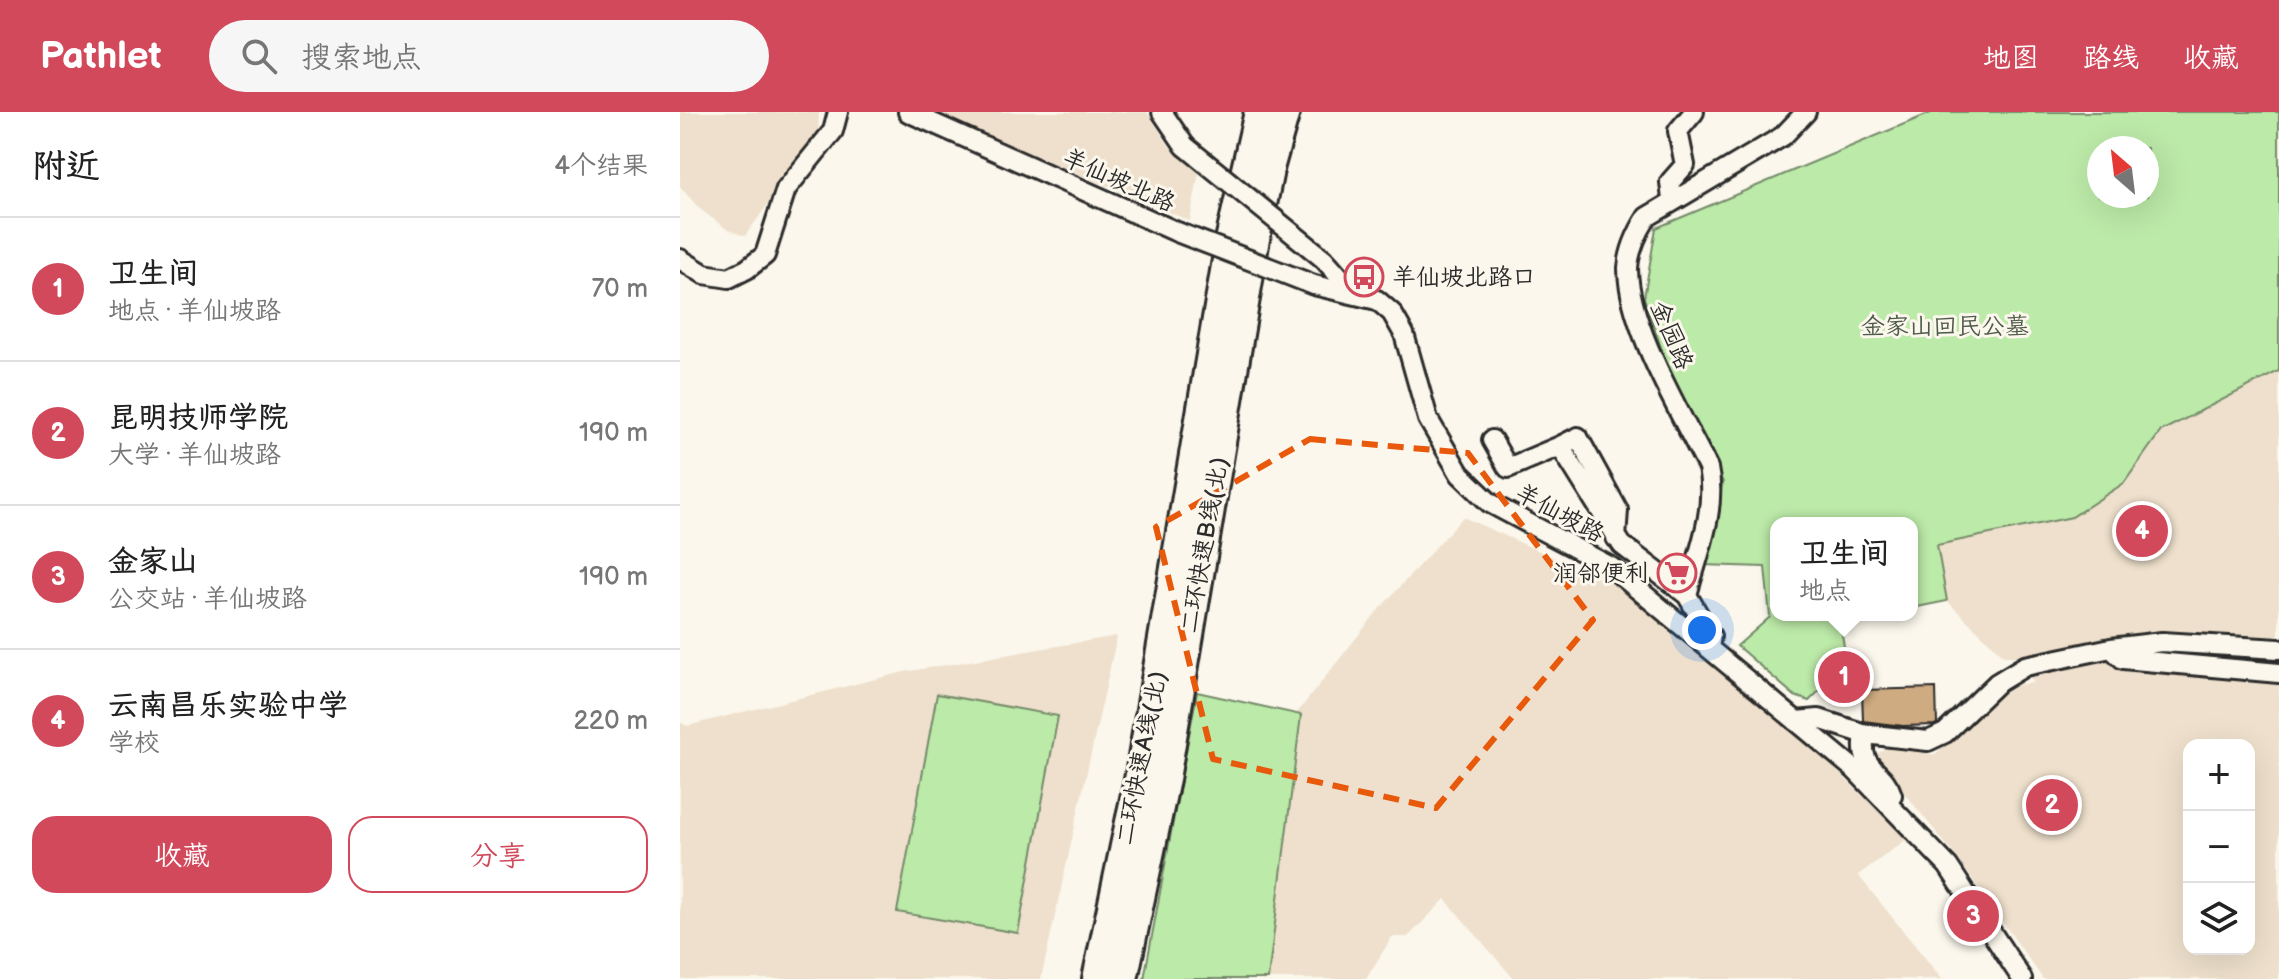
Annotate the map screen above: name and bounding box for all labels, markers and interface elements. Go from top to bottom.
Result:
search box [209,20,769,92]
text: Pathlet [40,34,161,79]
icon: search [237,34,281,78]
text: 搜索地点 [301,40,421,76]
text: 地图 [1983,42,2039,75]
text: 路线 [2083,42,2139,75]
text: 收藏 [2183,42,2239,75]
north arrow [2087,136,2159,208]
street label: 羊仙坡北路 [1058,143,1180,218]
text: 附近 [32,146,100,187]
text: 4个结果 [554,151,648,182]
text: 卫生间 [108,256,198,292]
bus stop icon: 羊仙坡北路口 [1343,256,1385,298]
place label: 羊仙坡北路口 [1392,263,1536,292]
text: 1 [53,274,63,305]
text: 70 m [591,274,648,305]
text: 地点 · 羊仙坡路 [108,296,281,327]
street label: 金园路 [1644,296,1699,374]
park label: 金家山回民公墓 [1861,312,2029,341]
text: 昆明技师学院 [108,400,288,436]
text: 2 [50,418,66,449]
text: 190 m [579,418,648,449]
text: 大学 · 羊仙坡路 [108,440,281,471]
street label: 二环快速B线(北) [1175,455,1234,635]
street label: 羊仙坡路 [1511,478,1609,549]
pin: 4 [2116,501,2168,561]
popup [1770,517,1918,621]
text: 卫生间 [1799,536,1889,572]
text: 金家山 [108,544,198,580]
supermarket icon: 润邻便利 [1656,552,1698,594]
place label: 润邻便利 [1553,559,1649,588]
text: 3 [50,562,66,593]
text: 190 m [579,562,648,593]
text: 地点 [1799,576,1851,607]
text: 公交站 · 羊仙坡路 [108,584,307,615]
your location [1682,610,1722,650]
pin: 1 [1818,647,1870,707]
street label: 二环快速A线(北) [1110,669,1173,847]
text: 云南昌乐实验中学 [108,688,348,724]
text: 4 [50,706,66,737]
text: 220 m [574,706,648,737]
text: 学校 [108,728,160,759]
map controls [2183,739,2255,955]
button: + [2183,739,2255,811]
pin: 2 [2026,775,2078,835]
button: − [2183,811,2255,883]
button: 收藏 [32,816,332,893]
button: 分享 [348,816,648,893]
button: layers [2183,883,2255,955]
pin: 3 [1947,886,1999,946]

